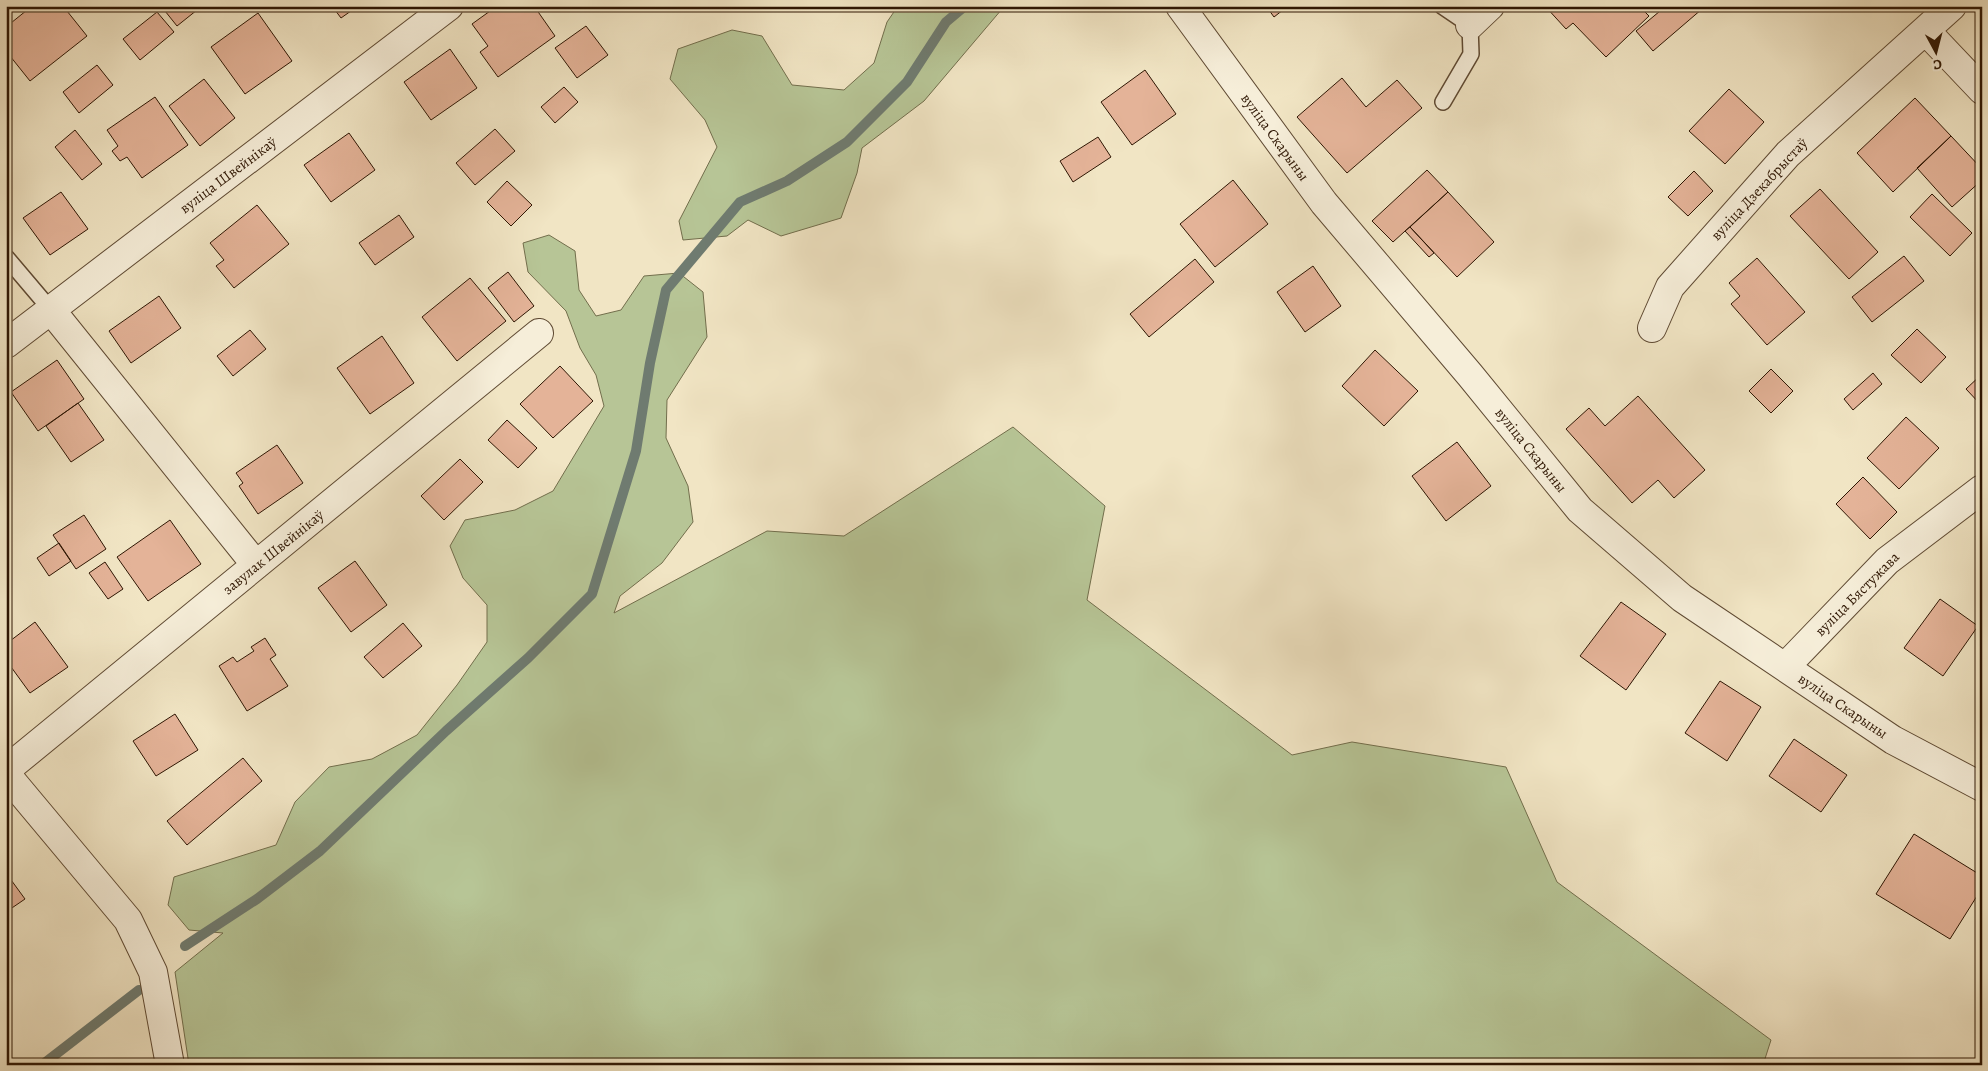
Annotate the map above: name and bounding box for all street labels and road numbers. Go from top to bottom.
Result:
street label: вуліца Скарыны [1236,89,1314,185]
street label: вуліца Швейнікаў [176,132,281,218]
street label: вуліца Дзекабрыстаў [1706,133,1812,245]
street label: вуліца Скарыны [1491,403,1571,497]
street label: завулак Швейнікаў [218,505,328,599]
street label: вуліца Бястужава [1810,547,1904,641]
street label: вуліца Скарыны [1794,669,1892,743]

